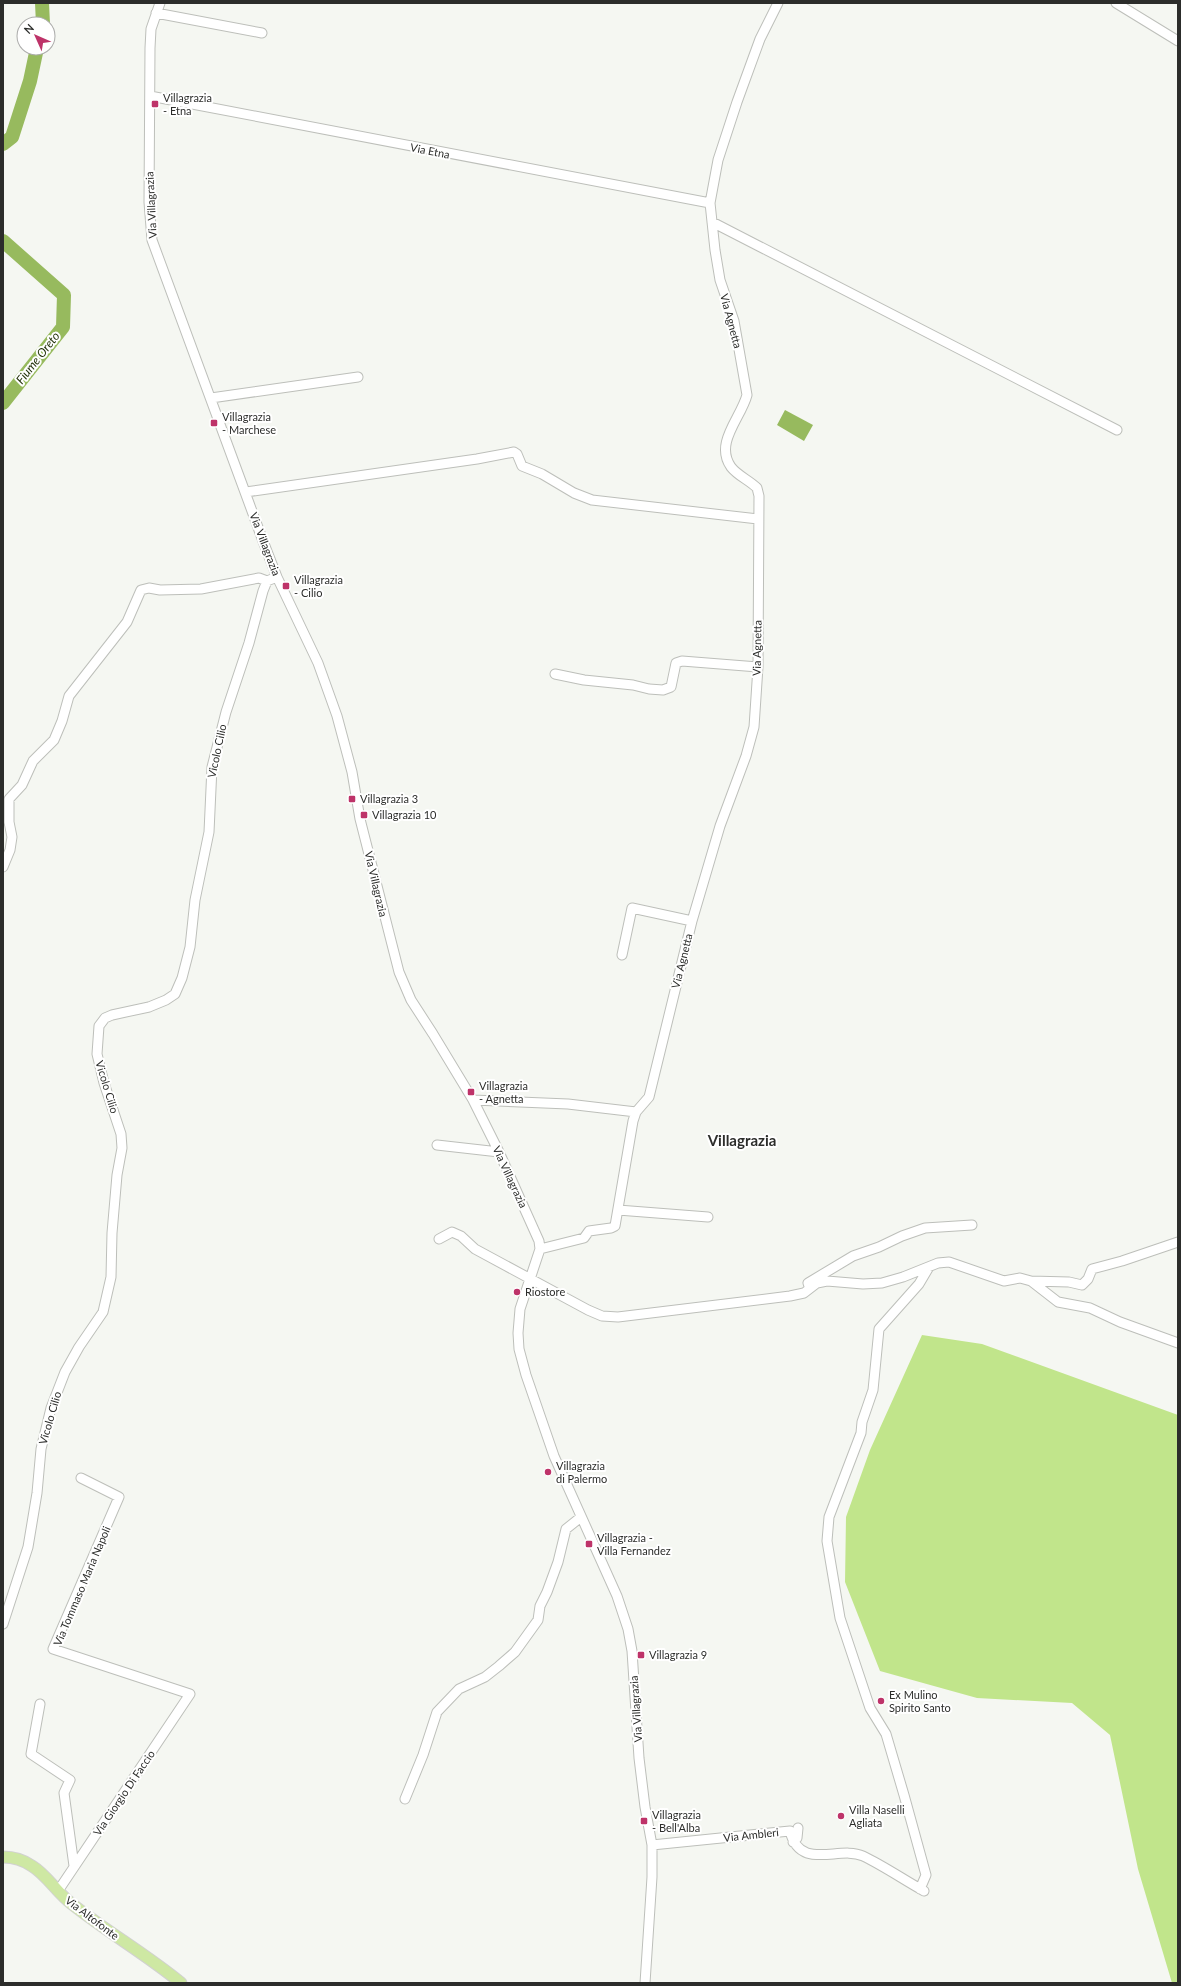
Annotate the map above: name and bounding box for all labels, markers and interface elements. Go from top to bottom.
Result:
north arrow [16,16,56,56]
text: N [21,21,36,36]
place label: Villagrazia - Etna [163,91,212,117]
marker: Villagrazia - Etna [150,99,160,109]
street label: Via Etna [409,140,451,161]
street label: Via Villagrazia [142,171,159,239]
street label: Via Agnetta [718,292,745,350]
water label: Fiume Oreto [13,329,63,387]
place label: Villagrazia - Marchese [222,410,276,436]
marker: Villagrazia - Marchese [209,418,219,428]
street label: Via Villagrazia [247,510,284,577]
place label: Villagrazia - Cilio [294,573,343,599]
marker: Villagrazia - Cilio [281,581,291,591]
street label: Via Agnetta [750,620,763,676]
street label: Vicolo Cilio [204,723,229,779]
place label: Villagrazia 3 [360,792,418,805]
marker: Villagrazia 3 [347,794,357,804]
place label: Villagrazia 10 [372,808,437,821]
marker: Villagrazia 10 [359,810,369,820]
street label: Via Villagrazia [363,850,390,918]
street label: Via Agnetta [668,932,695,990]
street label: Vicolo Cilio [93,1059,122,1115]
place label: Villagrazia - Agnetta [479,1079,528,1105]
marker: Villagrazia - Agnetta [466,1087,476,1097]
district label: Villagrazia [707,1131,776,1149]
street label: Via Villagrazia [490,1144,530,1210]
place label: Riostore [525,1285,565,1298]
marker: Riostore [512,1287,522,1297]
street label: Vicolo Cilio [36,1390,63,1446]
place label: Villagrazia di Palermo [556,1459,607,1485]
marker: Villagrazia di Palermo [543,1467,553,1477]
street label: Via Tommaso Maria Napoli [50,1524,113,1648]
place label: Villagrazia - Villa Fernandez [597,1531,671,1557]
marker: Villagrazia - Villa Fernandez [584,1539,594,1549]
place label: Villagrazia 9 [649,1648,707,1661]
marker: Villagrazia 9 [636,1650,646,1660]
street label: Via Villagrazia [627,1675,644,1743]
place label: Ex Mulino Spirito Santo [889,1688,951,1714]
marker: Ex Mulino Spirito Santo [876,1696,886,1706]
street label: Via Giorgio Di Faccio [90,1747,157,1838]
place label: Villa Naselli Agliata [849,1803,905,1829]
place label: Villagrazia - Bell'Alba [652,1808,701,1834]
marker: Villa Naselli Agliata [836,1811,846,1821]
marker: Villagrazia - Bell'Alba [639,1816,649,1826]
street label: Via Ambleri [723,1825,780,1844]
street label: Via Altofonte [63,1893,122,1942]

